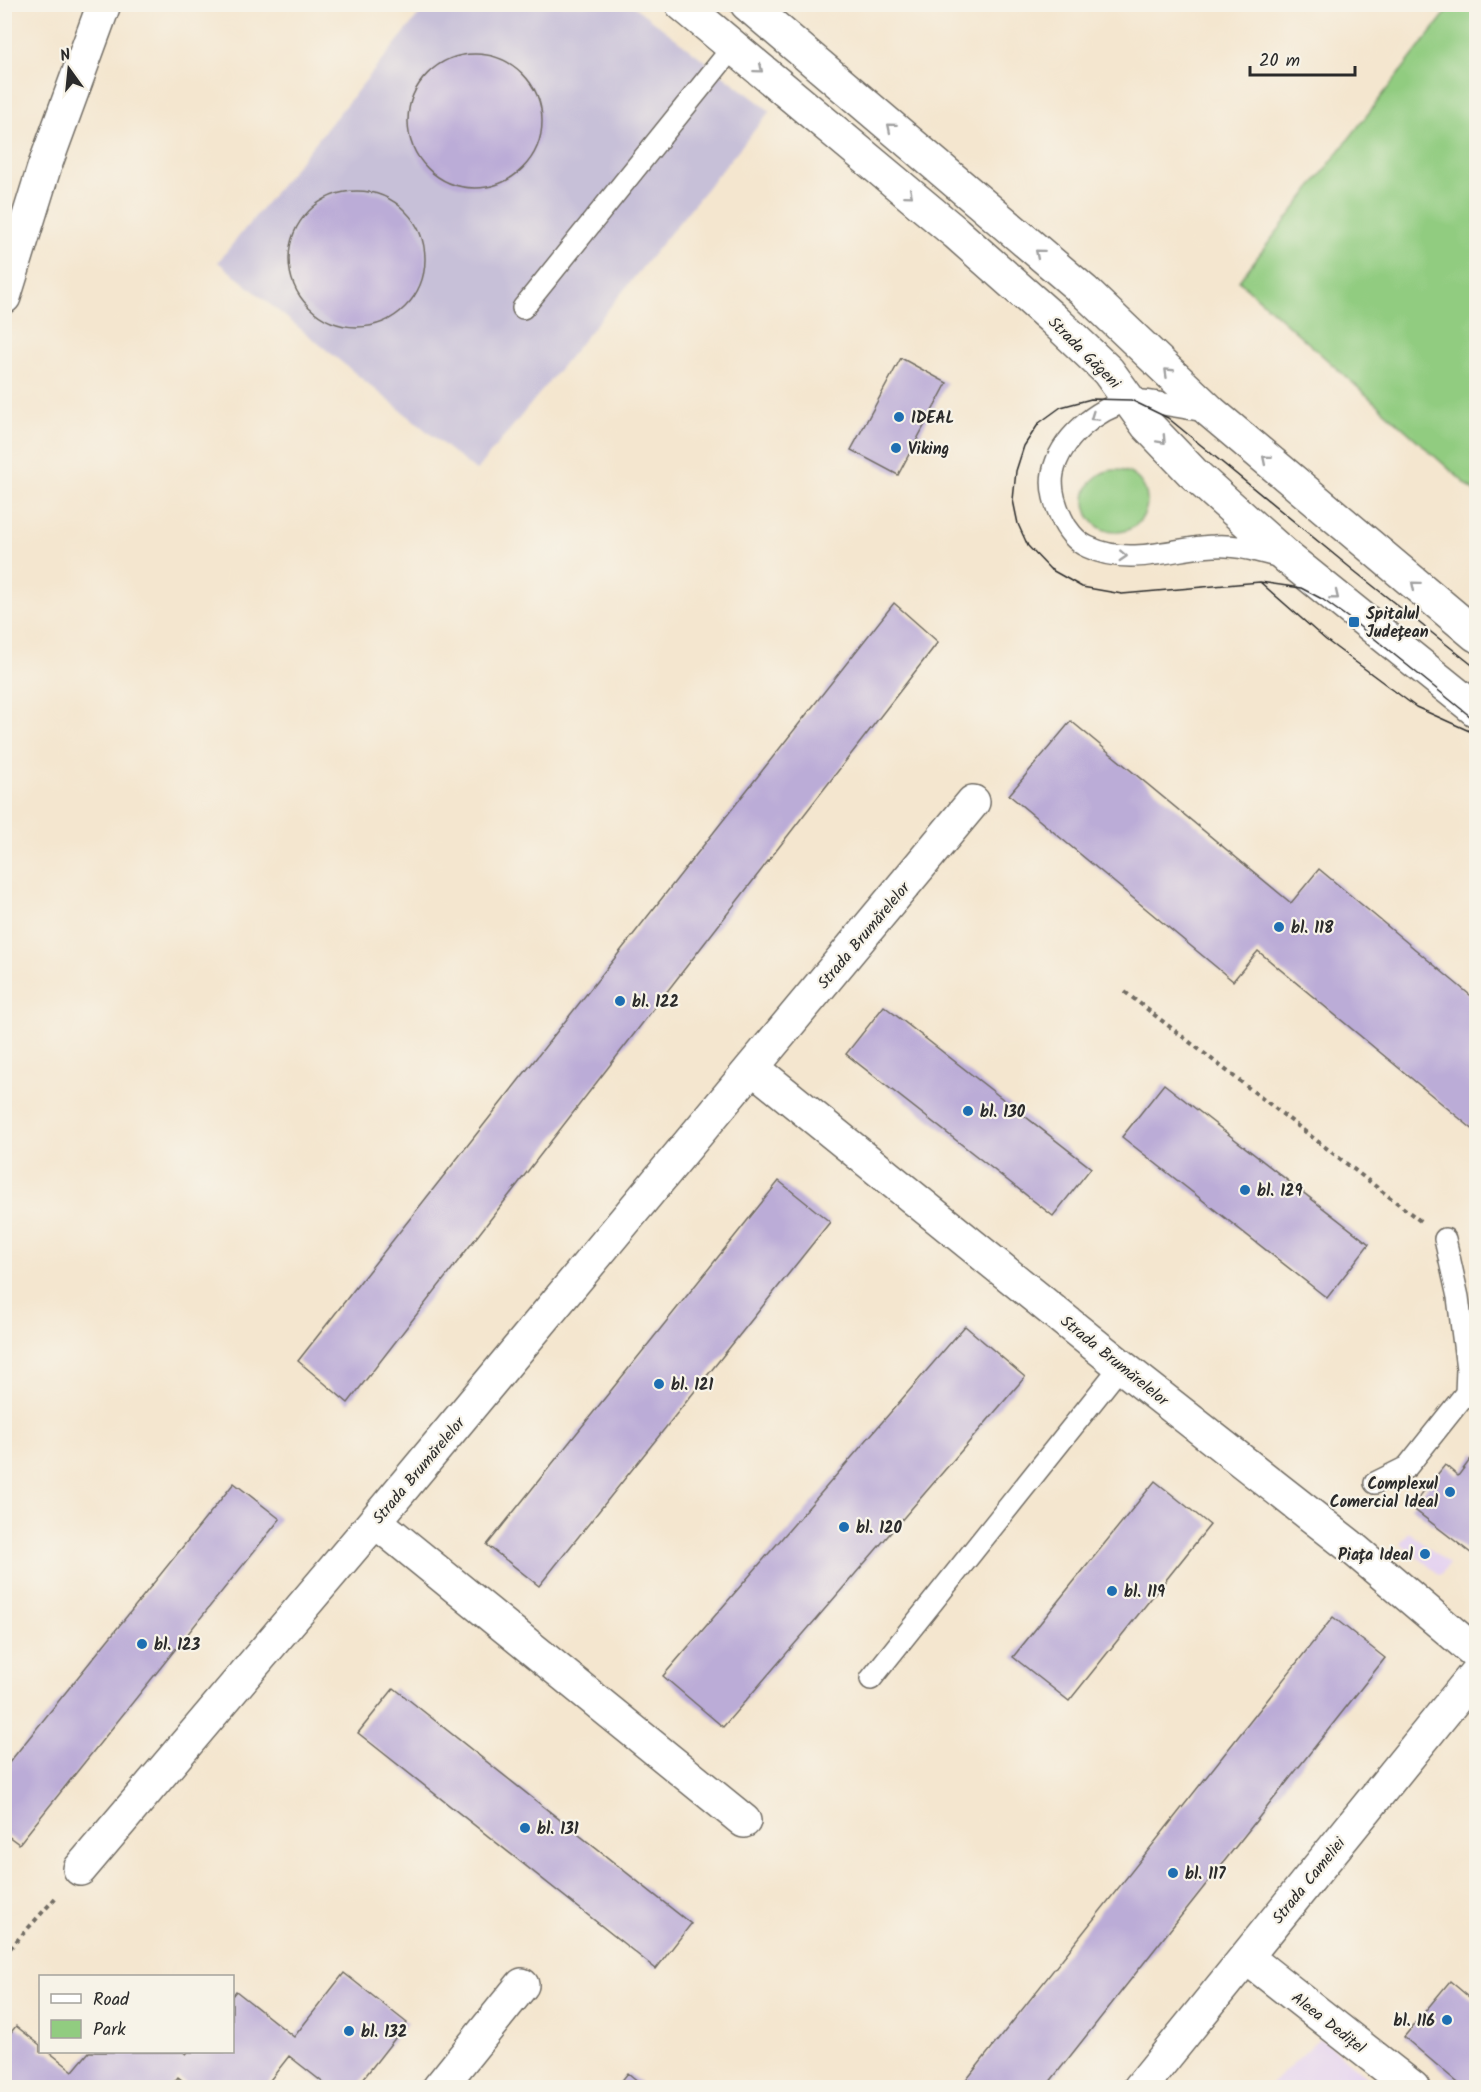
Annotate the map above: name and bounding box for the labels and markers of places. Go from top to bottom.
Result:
place label: IDEAL [911,406,954,431]
marker: IDEAL [892,410,906,424]
place label: Viking [908,437,949,462]
marker: Viking [889,441,903,455]
place label: Spitalul Județean [1366,602,1429,645]
marker: Spitalul Județean [1347,615,1361,629]
place label: bl. 118 [1291,916,1334,941]
marker: bl. 118 [1272,920,1286,934]
place label: bl. 122 [632,990,679,1015]
marker: bl. 122 [613,994,627,1008]
place label: bl. 130 [980,1100,1026,1125]
marker: bl. 130 [961,1104,975,1118]
place label: bl. 129 [1257,1179,1303,1204]
marker: bl. 129 [1238,1183,1252,1197]
place label: bl. 121 [671,1373,713,1398]
marker: bl. 121 [652,1377,666,1391]
place label: Complexul Comercial Ideal [1330,1472,1439,1515]
marker: Complexul Comercial Ideal [1443,1485,1457,1499]
place label: bl. 120 [856,1516,902,1541]
marker: bl. 120 [837,1520,851,1534]
place label: Piața Ideal [1338,1543,1414,1568]
marker: Piața Ideal [1418,1547,1432,1561]
place label: bl. 119 [1124,1580,1165,1605]
marker: bl. 119 [1105,1584,1119,1598]
place label: bl. 123 [154,1633,200,1658]
marker: bl. 123 [135,1637,149,1651]
place label: bl. 131 [537,1817,579,1842]
marker: bl. 131 [518,1821,532,1835]
place label: bl. 117 [1185,1862,1226,1887]
marker: bl. 117 [1166,1866,1180,1880]
place label: bl. 116 [1393,2009,1435,2034]
marker: bl. 116 [1440,2013,1454,2027]
place label: bl. 132 [361,2020,407,2045]
marker: bl. 132 [342,2024,356,2038]

